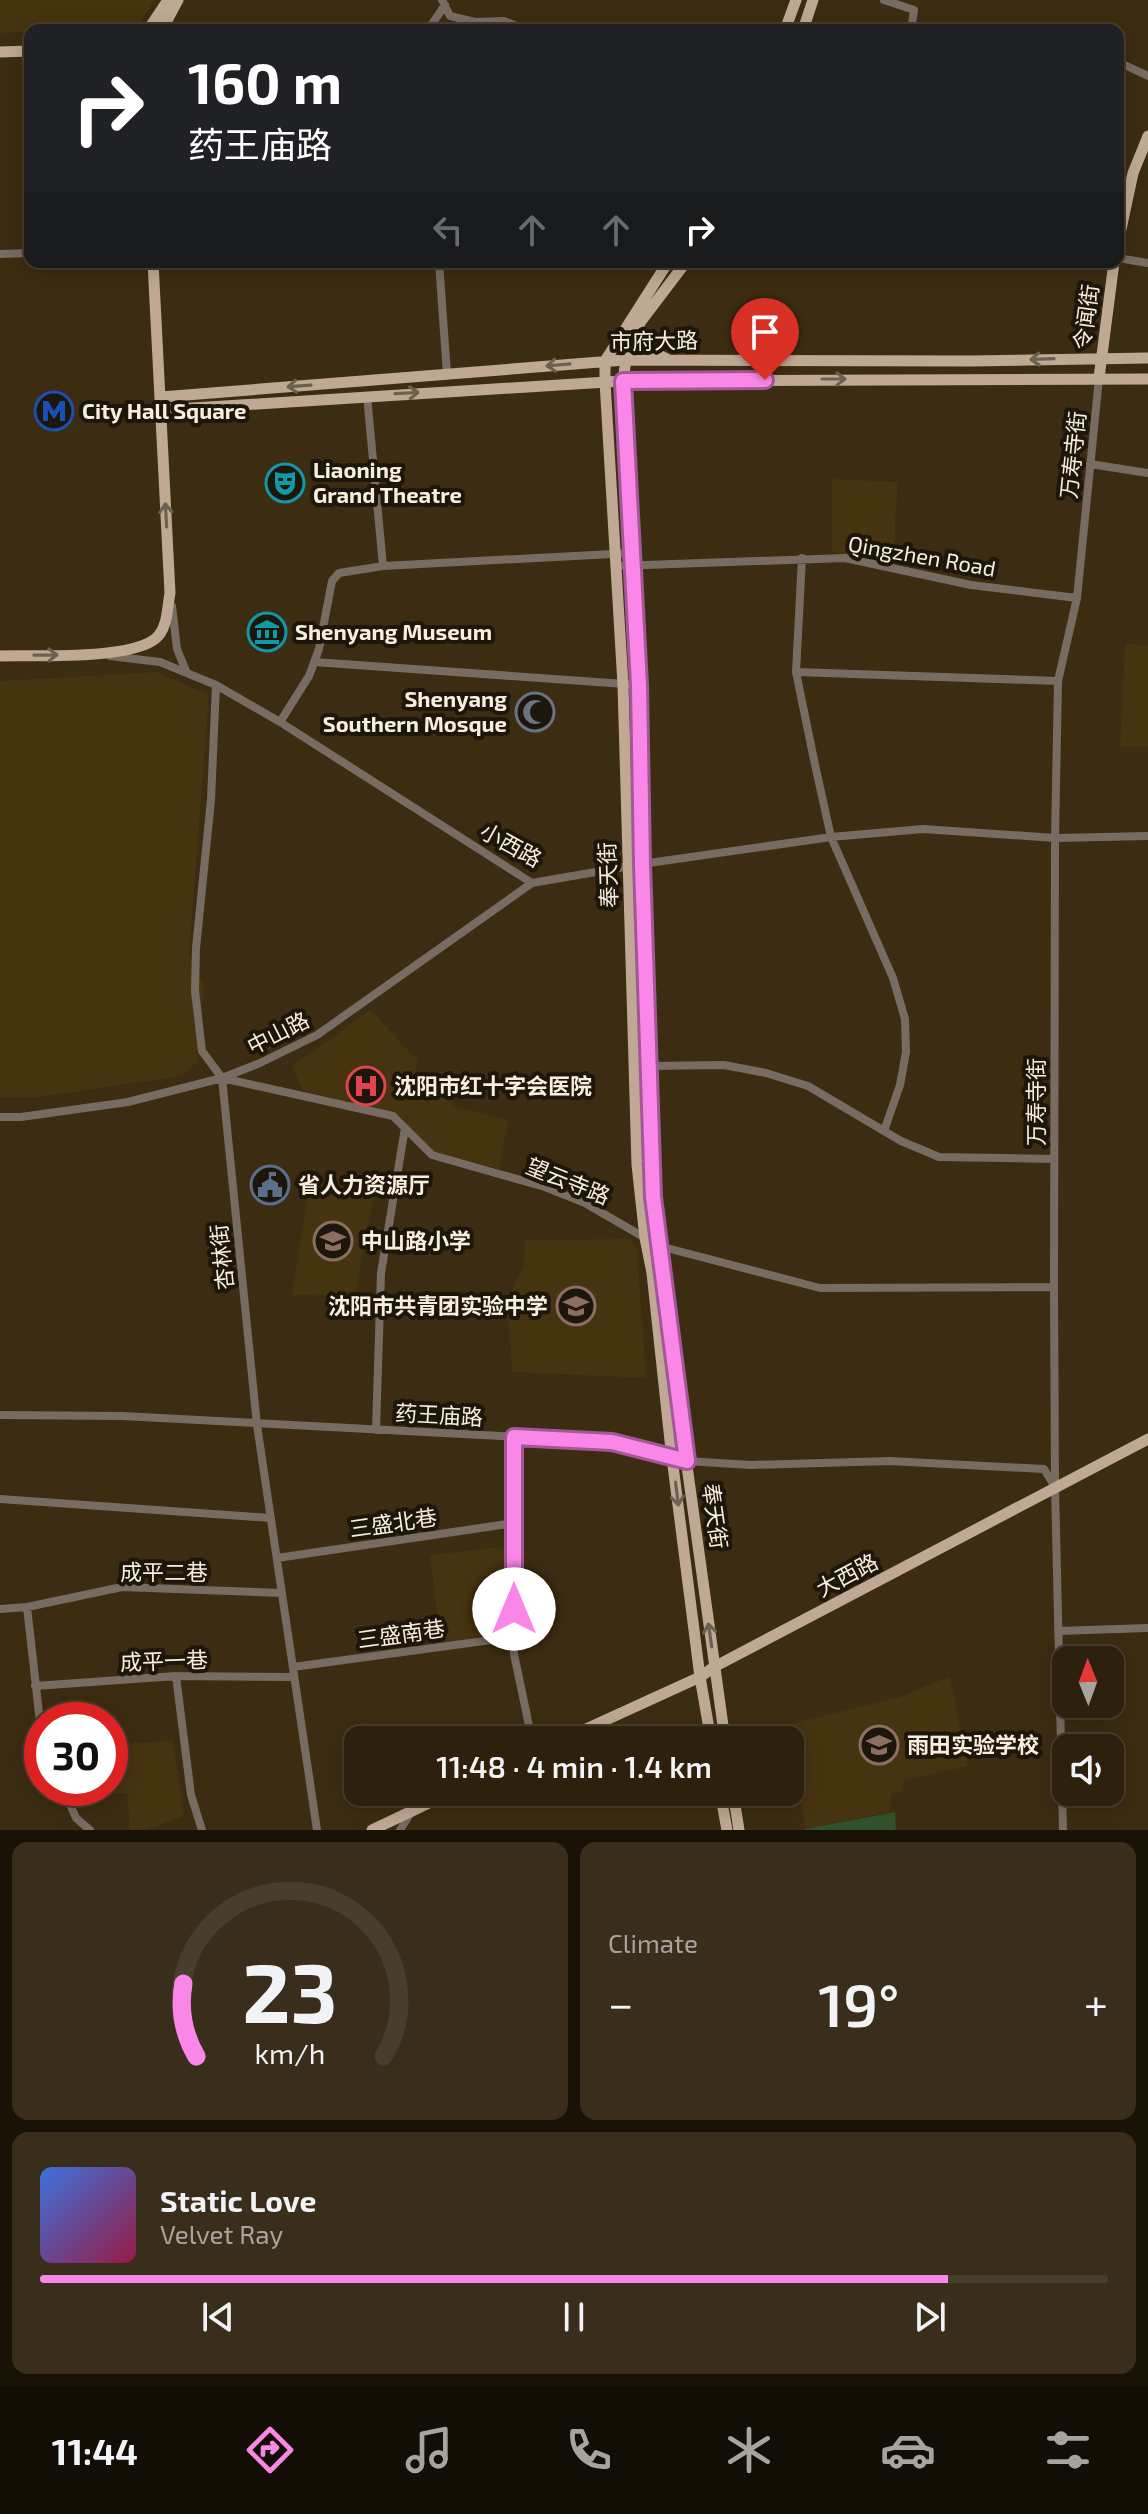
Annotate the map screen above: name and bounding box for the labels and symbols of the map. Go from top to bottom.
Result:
street label: 令闻街 [1068,282,1102,351]
pin [731,298,799,380]
street label: 市府大路 [610,326,698,354]
one-way arrow [1029,351,1056,366]
one-way arrow [545,358,572,373]
one-way arrow [820,372,847,387]
one-way arrow [286,379,313,394]
one-way arrow [393,385,420,400]
metro station icon: City Hall Square [33,390,75,432]
place label: City Hall Square [82,397,246,424]
street label: 万寿寺街 [1054,410,1090,500]
place label: Liaoning Grand Theatre [313,456,462,507]
theatre icon: Liaoning Grand Theatre [264,462,306,504]
one-way arrow [159,502,174,529]
street label: Qingzhen Road [846,529,998,582]
museum icon: Shenyang Museum [246,611,288,653]
place label: Shenyang Museum [295,618,492,645]
one-way arrow [32,647,59,663]
place label: Shenyang Southern Mosque [323,685,507,736]
mosque icon: Shenyang Southern Mosque [514,691,556,733]
street label: 小西路 [476,817,547,871]
street label: 奉天街 [593,842,621,908]
street label: 中山路 [242,1006,313,1059]
street label: 万寿寺街 [1022,1058,1048,1146]
hospital icon: 沈阳市红十字会医院 [345,1065,387,1107]
place label: 沈阳市红十字会医院 [394,1072,592,1098]
street label: 望云寺路 [523,1152,614,1209]
public building icon: 省人力资源厅 [249,1164,291,1206]
place label: 省人力资源厅 [298,1171,430,1197]
school or university icon: 中山路小学 [312,1220,354,1262]
street label: 杏林街 [205,1223,237,1291]
place label: 中山路小学 [361,1227,471,1253]
school or university icon: 沈阳市共青团实验中学 [555,1285,597,1327]
place label: 沈阳市共青团实验中学 [328,1292,548,1318]
street label: 药王庙路 [394,1399,484,1429]
one-way arrow [670,1480,685,1507]
street label: 奉天街 [699,1481,733,1550]
street label: 三盛北巷 [347,1503,438,1541]
street label: 大西路 [811,1547,882,1601]
street label: 成平二巷 [120,1558,208,1584]
position arrow [472,1567,556,1651]
street label: 三盛南巷 [355,1614,446,1652]
one-way arrow [702,1623,717,1648]
street label: 成平一巷 [120,1645,208,1675]
north arrow [1052,1646,1124,1718]
speed limit sign: 30 [24,1702,128,1806]
school or university icon: 雨田实验学校 [858,1724,900,1766]
place label: 雨田实验学校 [907,1731,1039,1757]

